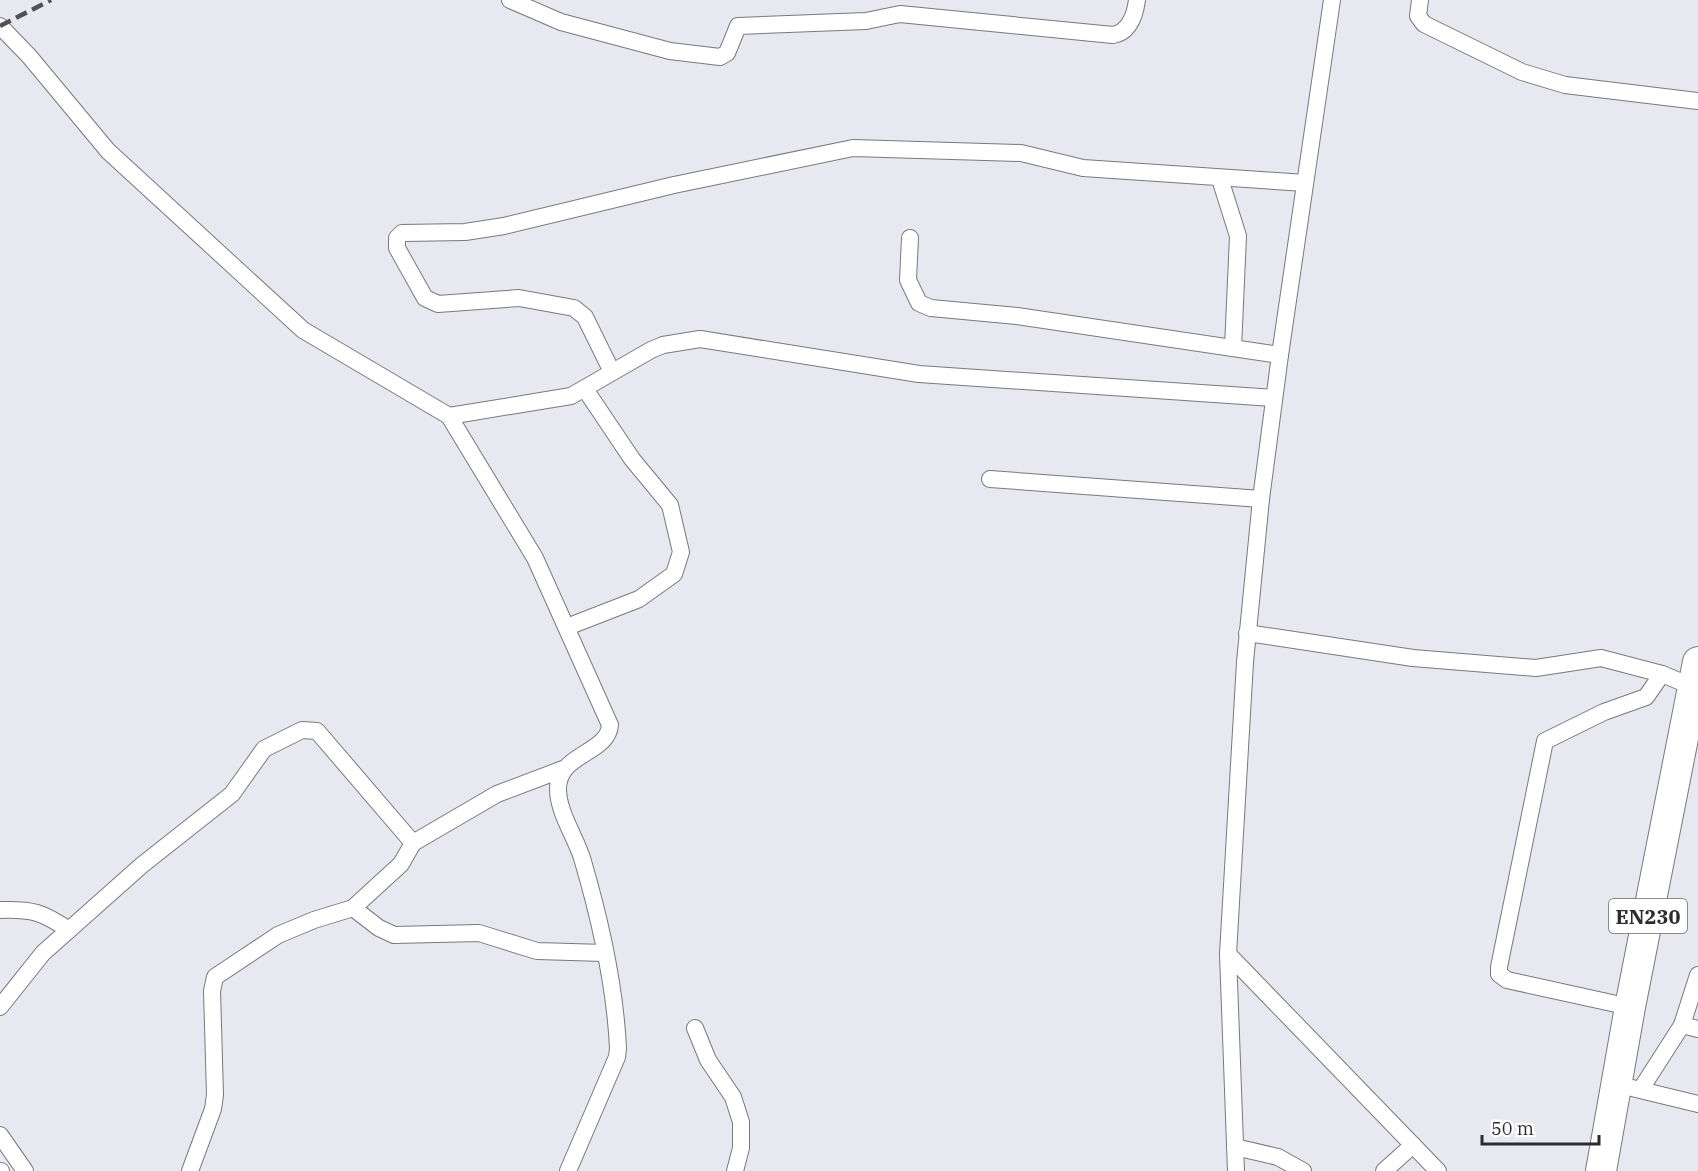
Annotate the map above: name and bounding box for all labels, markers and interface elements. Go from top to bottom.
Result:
road number: EN230 [1609,899,1687,933]
scale bar [1482,1108,1599,1146]
text: 50 m [1491,1117,1534,1140]

